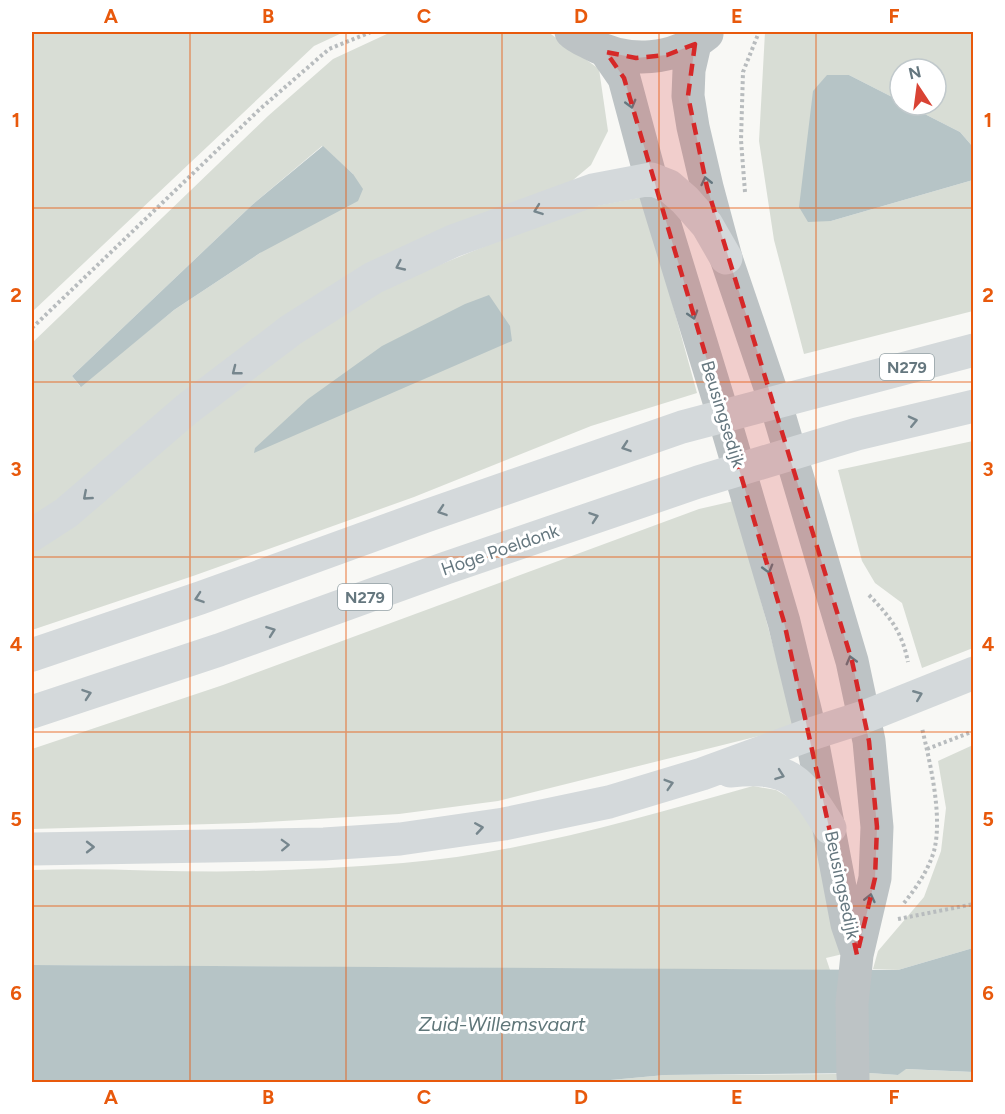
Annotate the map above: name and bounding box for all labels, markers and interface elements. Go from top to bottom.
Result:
text: A [104,4,119,28]
text: B [262,4,274,28]
text: C [417,4,431,28]
text: D [574,4,588,28]
text: E [731,4,743,28]
text: F [888,4,900,28]
north arrow [888,57,948,117]
text: N [907,62,923,84]
one-way arrow [624,98,636,109]
text: 1 [12,108,20,132]
text: 1 [984,108,992,132]
one-way arrow [700,176,713,186]
one-way arrow [533,203,544,216]
one-way arrow [395,258,406,270]
text: 2 [10,283,22,307]
text: 2 [982,283,994,307]
one-way arrow [686,309,698,320]
road number: N279 [880,354,934,380]
street label: Beusingsedijk [696,358,750,470]
one-way arrow [232,363,243,374]
one-way arrow [908,415,918,428]
one-way arrow [622,439,632,452]
text: 3 [10,457,22,481]
text: 3 [982,457,994,481]
one-way arrow [83,489,93,500]
one-way arrow [437,503,448,516]
one-way arrow [588,512,599,525]
street label: Hoge Poeldonk [438,519,562,580]
one-way arrow [761,563,773,574]
road number: N279 [338,584,392,610]
one-way arrow [195,591,205,603]
one-way arrow [266,625,276,638]
text: 4 [10,632,23,656]
text: 4 [982,632,995,656]
one-way arrow [846,655,858,666]
one-way arrow [81,688,92,701]
one-way arrow [912,690,923,702]
one-way arrow [775,767,785,780]
one-way arrow [663,779,674,791]
text: 5 [10,807,22,831]
text: 5 [982,807,994,831]
one-way arrow [474,822,484,835]
street label: Beusingsedijk [820,829,864,942]
one-way arrow [280,839,289,852]
one-way arrow [85,841,94,853]
one-way arrow [863,893,876,903]
text: 6 [10,981,22,1005]
text: 6 [982,981,994,1005]
water label: Zuid-Willemsvaart [418,1012,586,1036]
text: A [104,1085,119,1109]
text: B [262,1085,274,1109]
text: C [417,1085,431,1109]
text: D [574,1085,588,1109]
text: E [731,1085,743,1109]
text: F [888,1085,900,1109]

